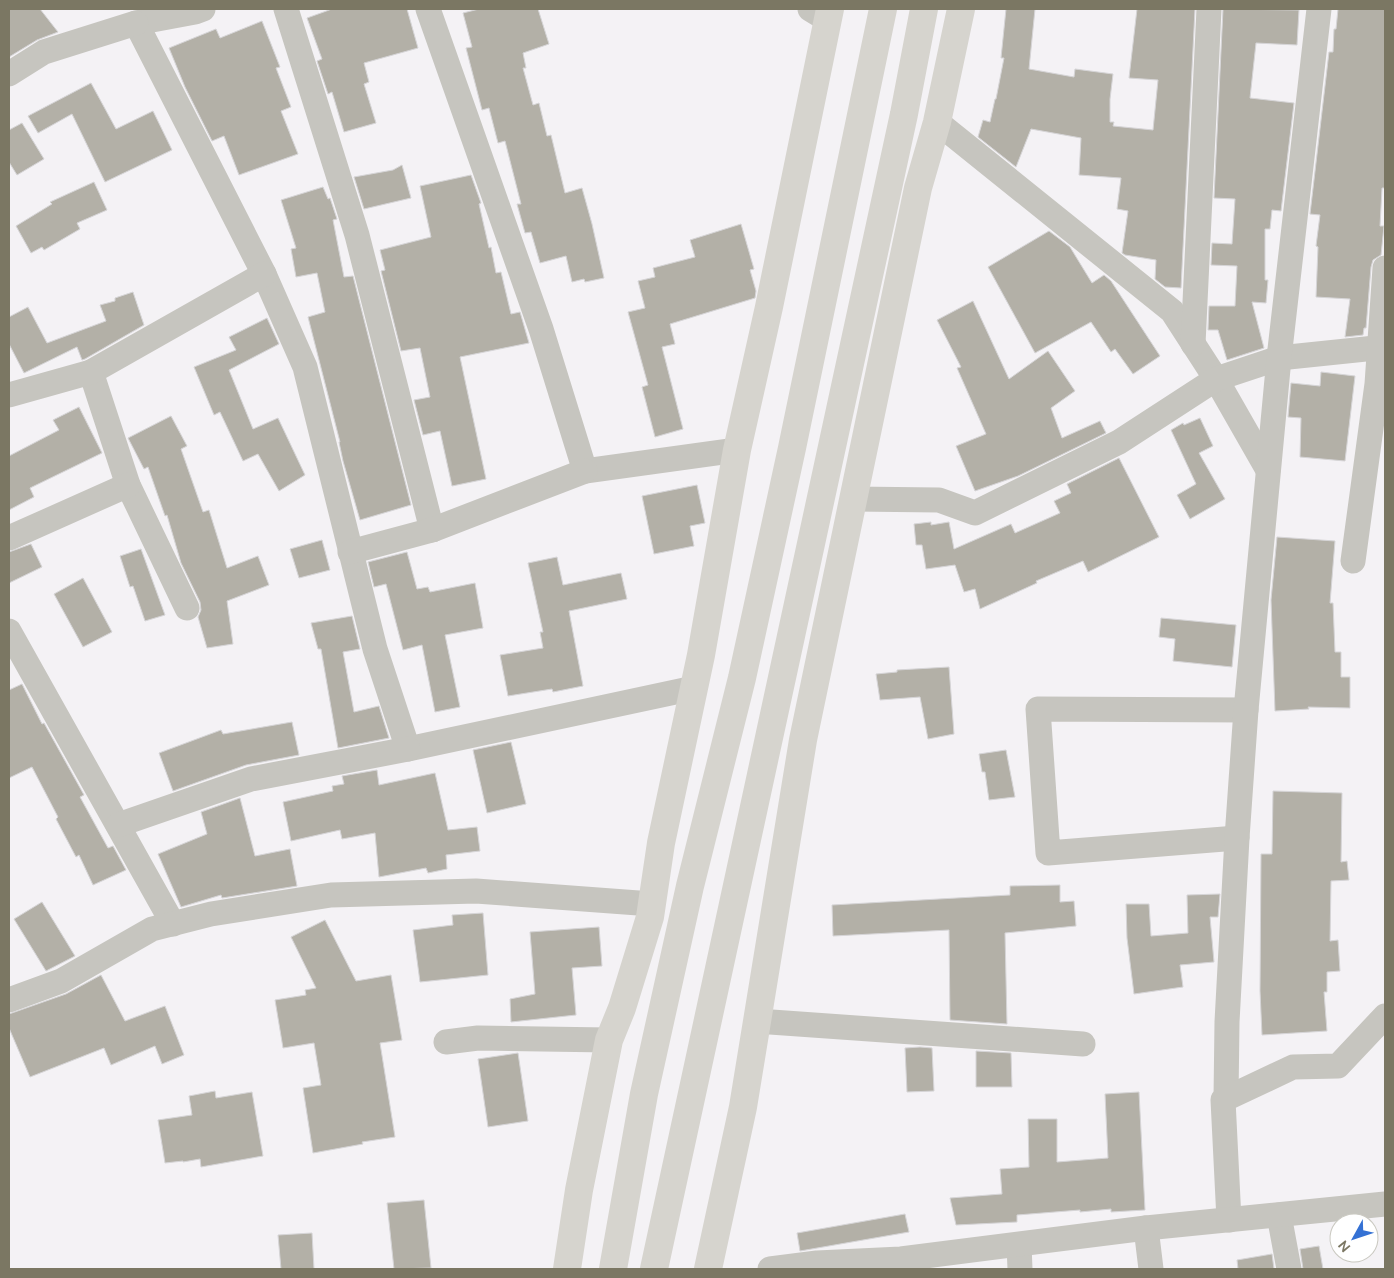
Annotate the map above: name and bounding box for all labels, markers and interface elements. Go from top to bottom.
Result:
north arrow [1329,1213,1379,1263]
text: N [1335,1237,1354,1256]

